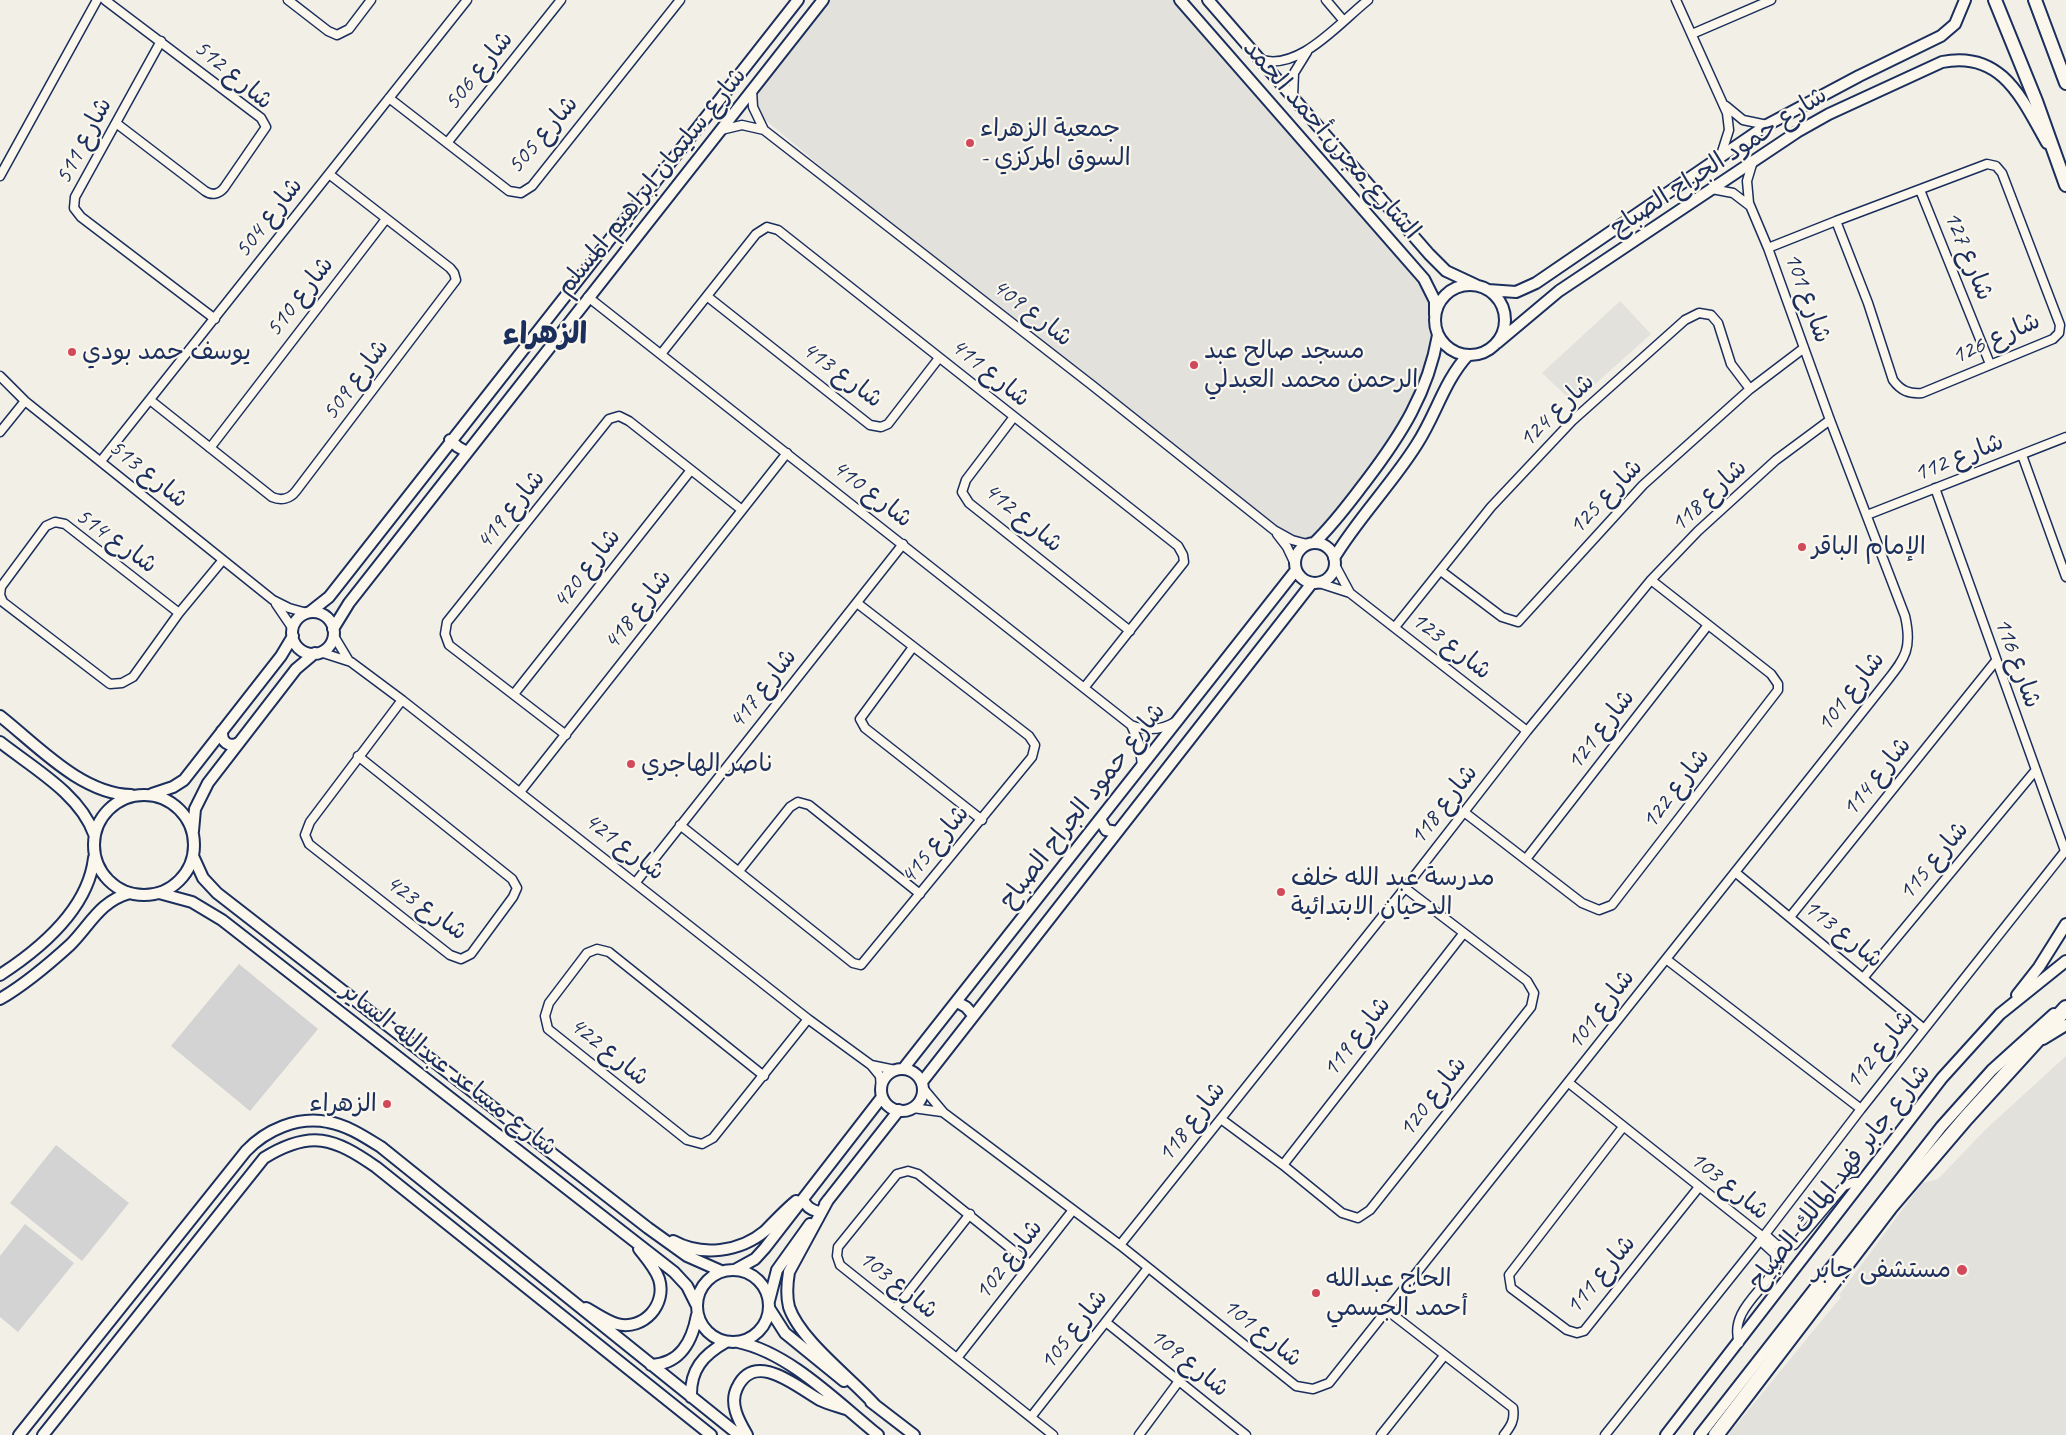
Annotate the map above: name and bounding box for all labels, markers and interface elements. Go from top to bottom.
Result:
street label: شارع 506 [438,25,520,117]
street label: شارع 512 [187,33,279,117]
street label: الشارع مجرن أحمد الحمد [1236,34,1426,246]
street label: شارع سليمان ابراهيم المسلم [551,62,753,302]
street label: شارع حمود الجراح الصباح [1605,81,1833,243]
street label: شارع 505 [501,90,585,180]
street label: شارع 511 [49,93,119,189]
place label: جمعية الزهراء - السوق المركزي [980,114,1131,173]
marker: جمعية الزهراء - السوق المركزي [964,137,976,149]
street label: شارع 504 [228,172,310,264]
street label: شارع 127 [1937,207,1999,305]
street label: شارع 101 [1777,249,1837,347]
street label: شارع 510 [259,251,341,343]
street label: شارع 409 [986,272,1078,354]
street label: شارع 126 [1947,306,2045,372]
district label: الزهراء [503,317,587,353]
street label: شارع 411 [944,332,1036,414]
street label: شارع 509 [316,333,396,427]
street label: شارع 413 [795,335,889,415]
place label: مسجد صالح عبد الرحمن محمد العبدلي [1204,336,1418,395]
place label: يوسف حمد بودي [82,337,251,367]
marker: يوسف حمد بودي [66,346,78,358]
marker: مسجد صالح عبد الرحمن محمد العبدلي [1188,359,1200,371]
street label: شارع 124 [1513,368,1601,454]
street label: شارع 112 [1910,427,2008,489]
street label: شارع 513 [102,433,194,515]
street label: شارع 410 [826,453,918,535]
street label: شارع 125 [1563,453,1649,541]
street label: شارع 118 [1664,453,1754,539]
street label: شارع 419 [470,464,552,556]
street label: شارع 412 [977,476,1069,560]
street label: شارع 514 [69,501,163,581]
street label: شارع 420 [546,523,628,615]
place label: الإمام الباقر [1812,532,1926,562]
marker: الإمام الباقر [1796,541,1808,553]
street label: شارع 418 [597,564,679,656]
street label: شارع 123 [1405,605,1497,687]
street label: شارع 116 [1987,614,2047,712]
street label: شارع 417 [722,643,804,735]
street label: شارع 101 [1810,646,1892,738]
street label: شارع 121 [1560,684,1642,776]
street label: شارع حمود الجراح الصباح [993,697,1173,915]
street label: شارع 114 [1836,731,1918,823]
street label: شارع 122 [1635,743,1717,835]
place label: ناصر الهاجري [641,749,774,779]
marker: ناصر الهاجري [625,758,637,770]
street label: شارع 118 [1403,759,1485,851]
street label: شارع 415 [894,799,976,891]
street label: شارع 421 [578,806,670,888]
street label: شارع 115 [1892,815,1976,907]
place label: مدرسة عبد الله خلف الدحيان الابتدائية [1291,863,1495,922]
street label: شارع 423 [379,868,473,948]
marker: مدرسة عبد الله خلف الدحيان الابتدائية [1275,886,1287,898]
street label: شارع 113 [1797,893,1889,975]
street label: شارع 101 [1560,964,1642,1056]
street label: شارع مساعد عبدالله الساير [335,977,563,1163]
street label: شارع 119 [1316,991,1398,1083]
street label: شارع 112 [1839,1004,1921,1096]
street label: شارع 422 [563,1011,655,1093]
street label: شارع 120 [1392,1051,1474,1143]
street label: شارع جابر فهد المالك الصباح [1743,1058,1937,1296]
street label: شارع 118 [1151,1076,1233,1168]
place label: الزهراء [309,1089,377,1119]
marker: الزهراء [381,1098,393,1110]
street label: شارع 103 [1683,1145,1775,1227]
street label: شارع 102 [968,1214,1050,1306]
street label: شارع 111 [1559,1229,1643,1321]
street label: شارع 103 [852,1244,944,1326]
place label: مستشفى جابر [1812,1255,1951,1285]
marker: مستشفى جابر [1955,1263,1969,1277]
place label: الحاج عبدالله أحمد الجسمي [1326,1264,1468,1323]
street label: شارع 105 [1033,1284,1115,1376]
marker: الحاج عبدالله أحمد الجسمي [1310,1287,1322,1299]
street label: شارع 101 [1216,1292,1308,1374]
street label: شارع 109 [1143,1322,1235,1404]

